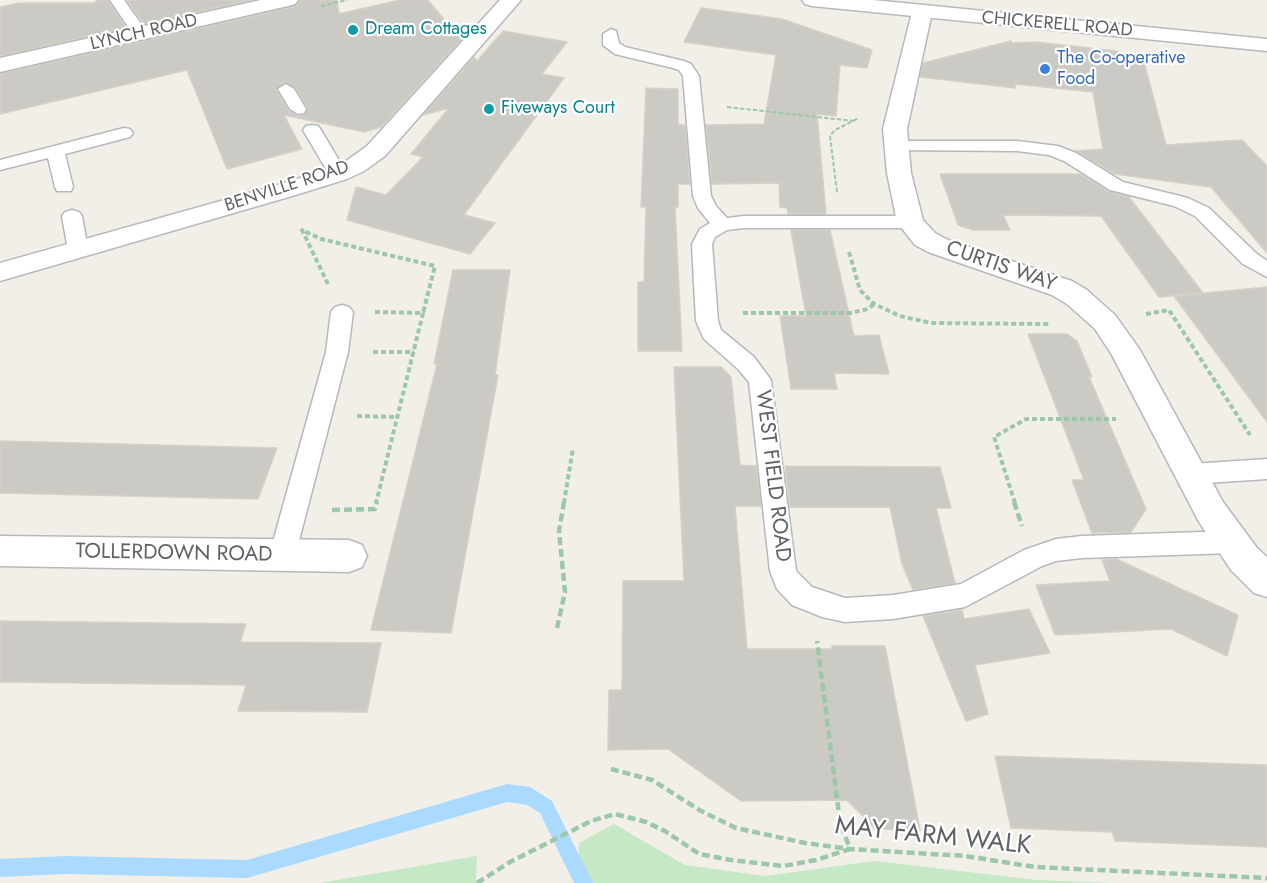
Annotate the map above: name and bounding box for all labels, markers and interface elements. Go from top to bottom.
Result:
street label: CHICKERELL ROAD [981,8,1133,42]
street label: LYNCH ROAD [88,10,200,56]
place label: Dream Cottages [365,19,487,41]
marker: Dream Cottages [346,23,360,37]
place label: The Co-operative Food [1057,48,1186,90]
marker: The Co-operative Food [1038,62,1052,76]
place label: Fiveways Court [501,98,615,120]
marker: Fiveways Court [482,102,496,116]
street label: BENVILLE ROAD [222,157,352,217]
street label: CURTIS WAY [943,236,1059,298]
street label: WEST FIELD ROAD [749,389,795,563]
street label: TOLLERDOWN ROAD [75,540,273,568]
street label: MAY FARM WALK [833,811,1033,863]

